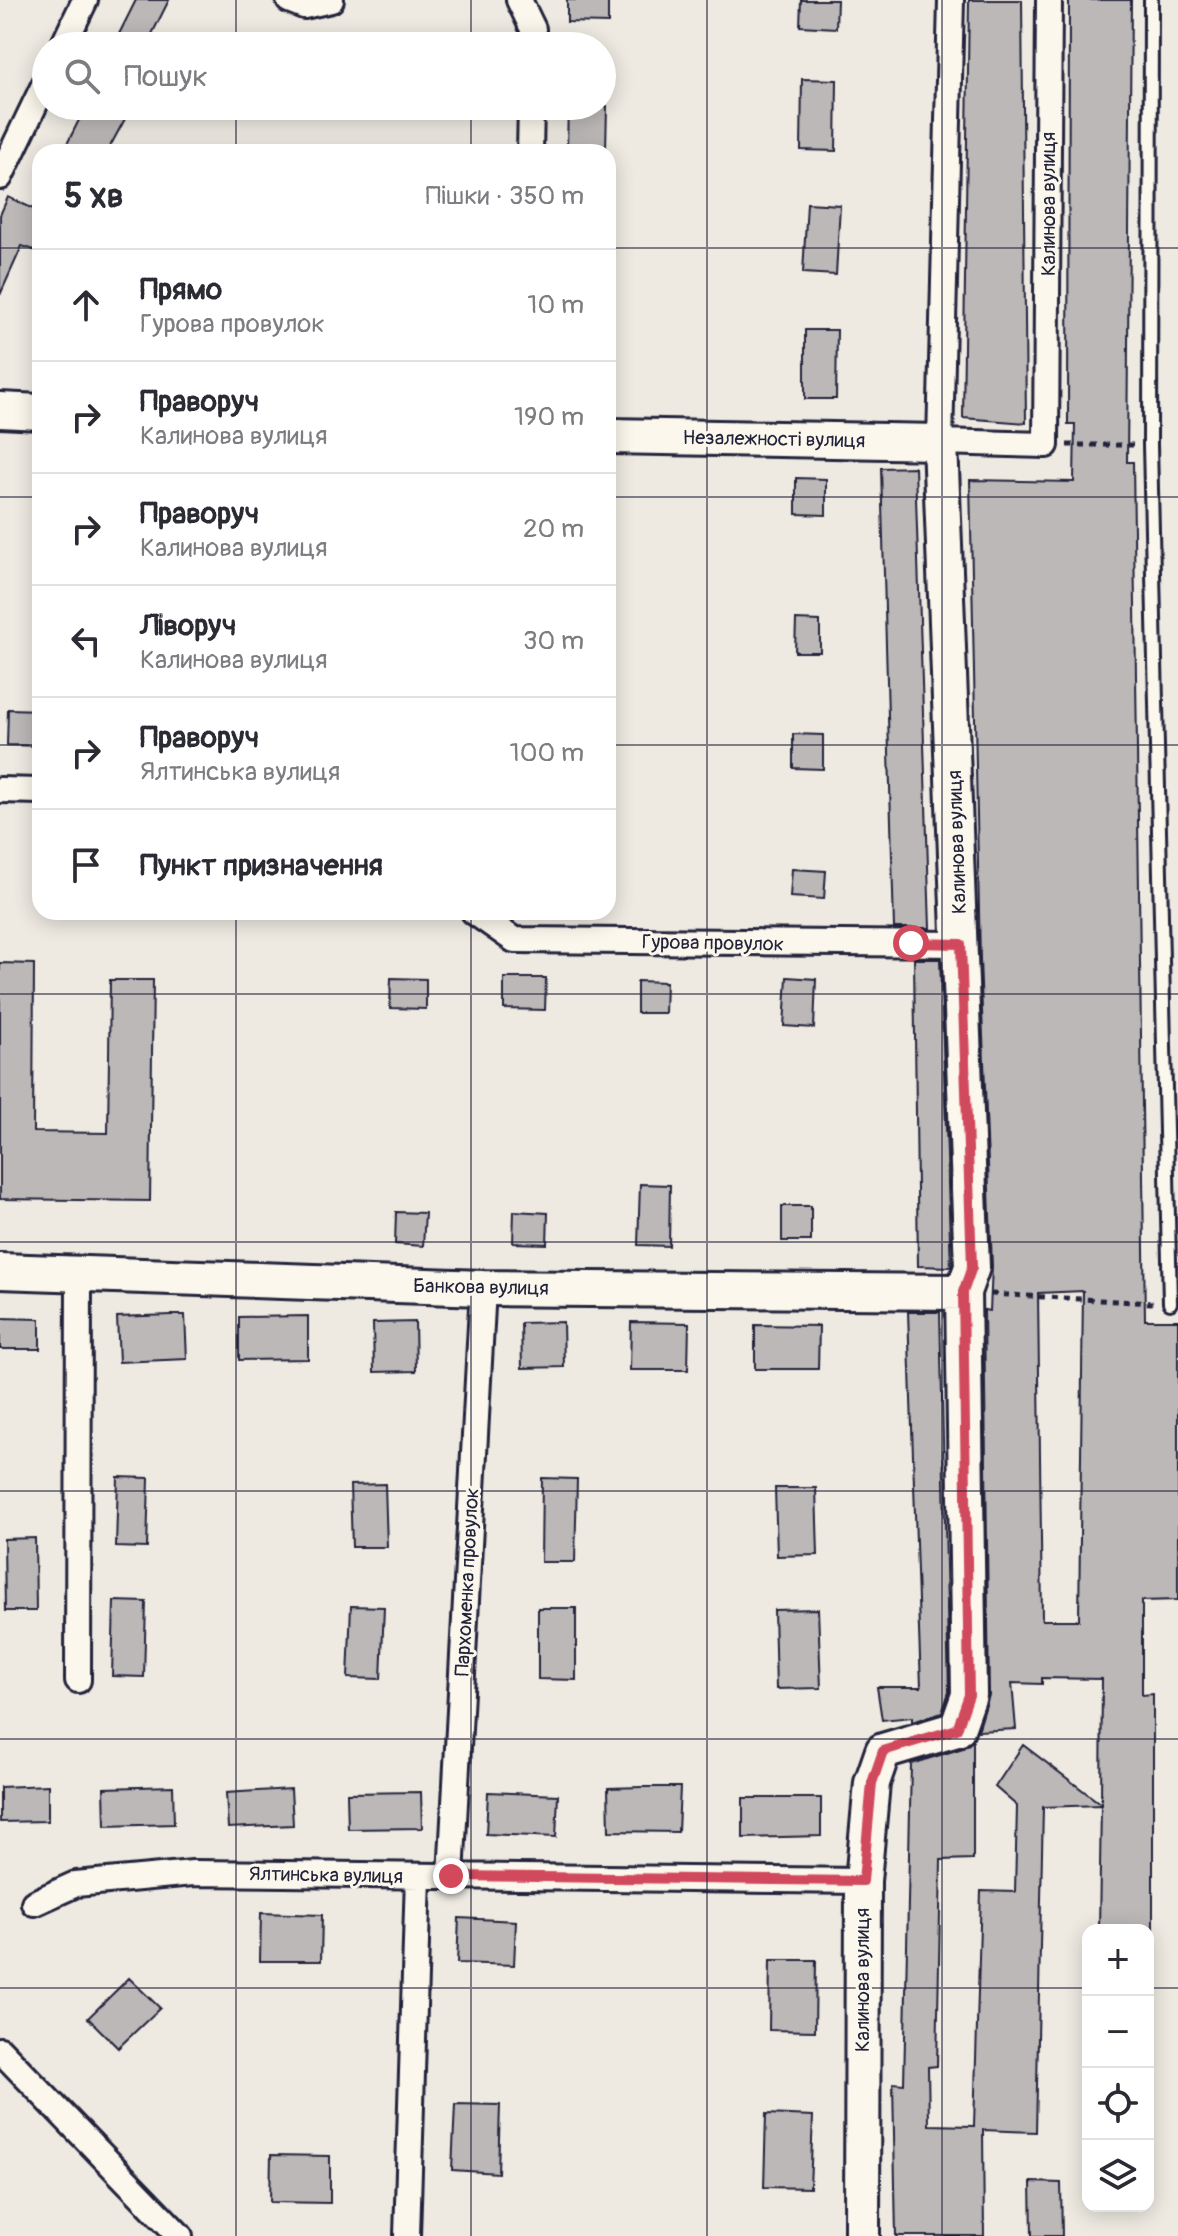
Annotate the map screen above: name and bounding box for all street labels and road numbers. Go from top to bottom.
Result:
street label: Калинова вулиця [1036,132,1061,276]
street label: Незалежності вулиця [682,425,866,453]
street label: Калинова вулиця [942,770,972,914]
street label: Гурова провулок [642,929,784,957]
street label: Банкова вулиця [413,1273,549,1301]
street label: Пархоменка провулок [450,1487,484,1677]
street label: Ялтинська вулиця [249,1861,403,1889]
street label: Калинова вулиця [850,1908,875,2052]

